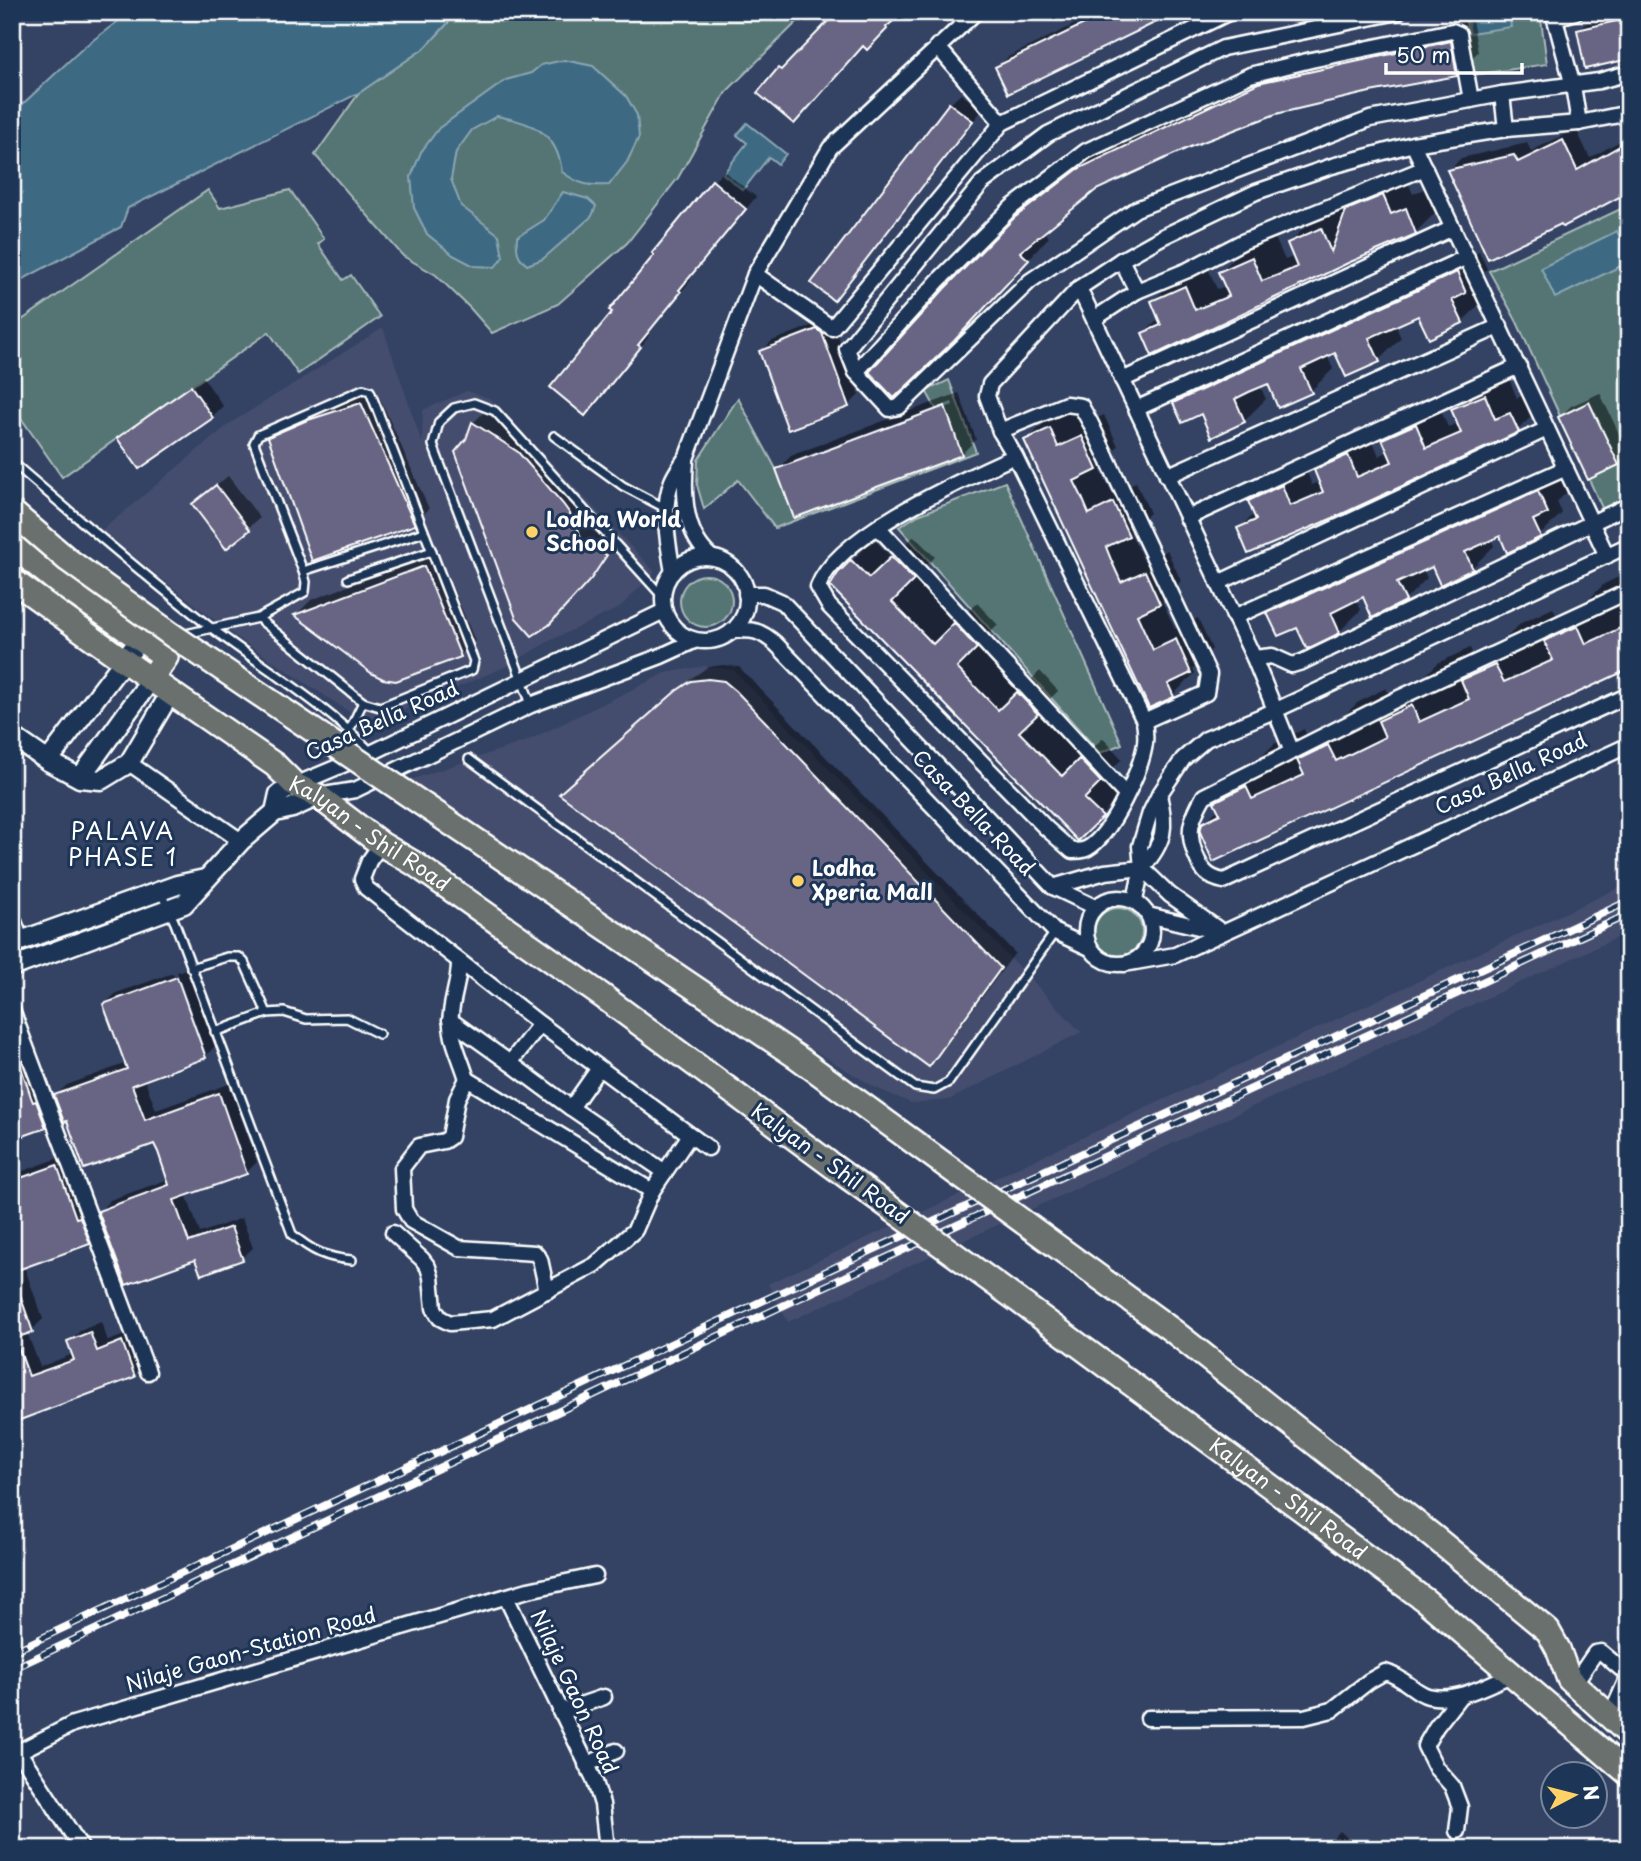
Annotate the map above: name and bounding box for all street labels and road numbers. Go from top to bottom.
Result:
street label: Casa Bella Road [299,671,463,767]
street label: Casa Bella Road [1429,723,1592,822]
street label: Casa Bella Road [906,741,1043,882]
street label: Kalyan - Shil Road [284,766,458,898]
street label: Kalyan - Shil Road [745,1094,917,1231]
street label: Kalyan - Shil Road [1203,1429,1375,1567]
street label: Nilaje Gaon-Station Road [122,1597,379,1699]
street label: Nilaje Gaon Road [524,1604,628,1779]

